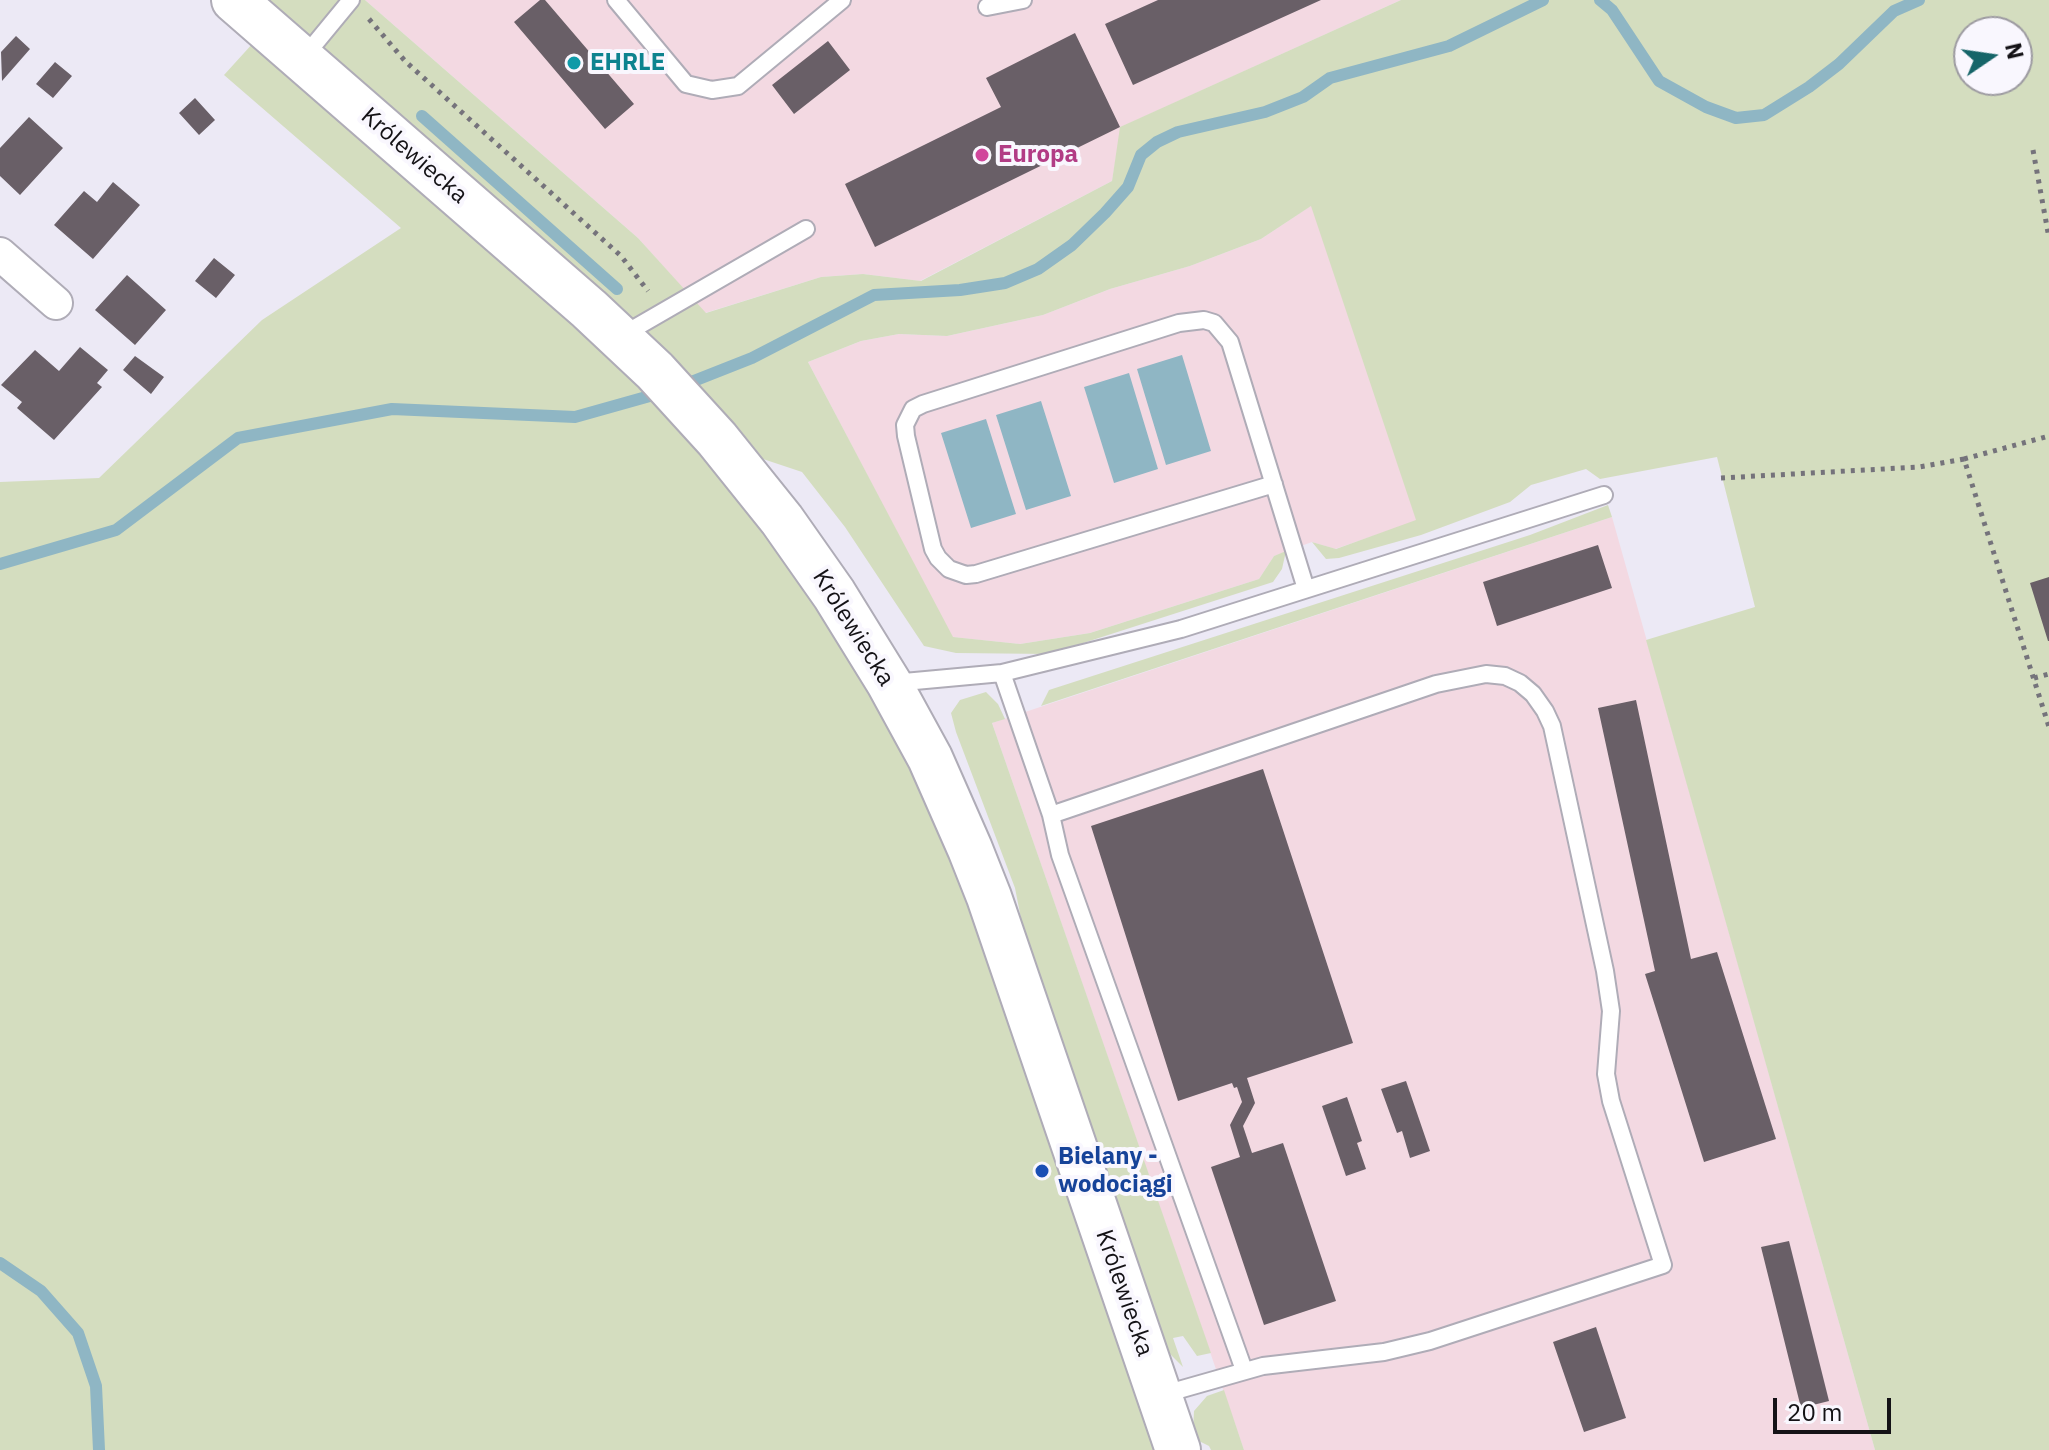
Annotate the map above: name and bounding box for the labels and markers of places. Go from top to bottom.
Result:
place label: EHRLE [590,49,665,77]
marker: EHRLE [565,54,583,72]
place label: Europa [998,141,1078,169]
marker: Europa [973,146,991,164]
place label: Bielany - wodociągi [1058,1143,1173,1199]
marker: Bielany - wodociągi [1033,1162,1051,1180]

